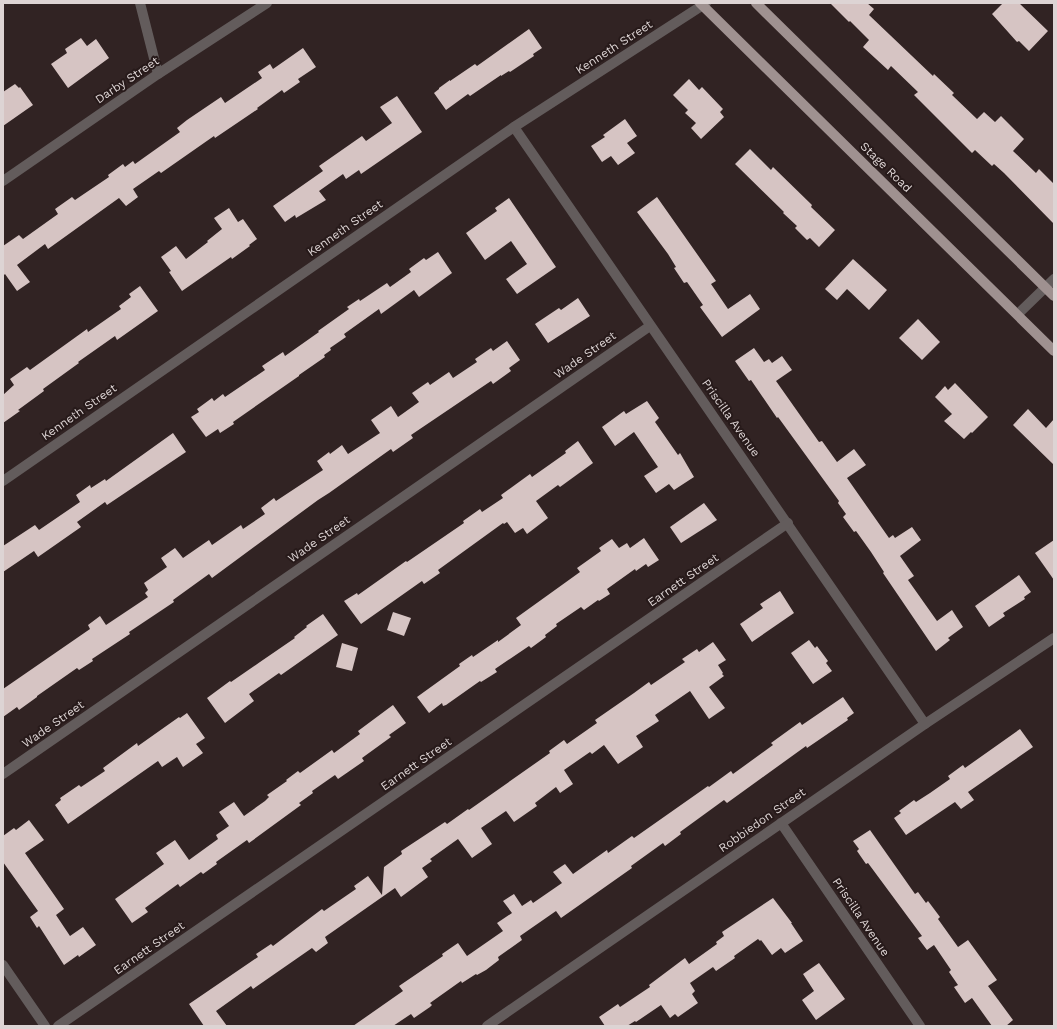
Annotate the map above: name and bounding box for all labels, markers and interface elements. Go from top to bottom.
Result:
street label: Kenneth Street [573,17,655,77]
street label: Darby Street [92,54,162,106]
street label: Stage Road [857,139,915,195]
street label: Kenneth Street [305,197,385,259]
street label: Wade Street [551,328,619,382]
street label: Priscilla Avenue [699,376,763,460]
street label: Kenneth Street [39,381,119,443]
street label: Wade Street [285,512,353,566]
street label: Earnett Street [645,550,721,610]
street label: Wade Street [19,697,87,751]
street label: Earnett Street [378,734,454,794]
street label: Robbiedon Street [716,785,808,855]
street label: Priscilla Avenue [830,875,892,959]
street label: Earnett Street [111,918,187,978]

